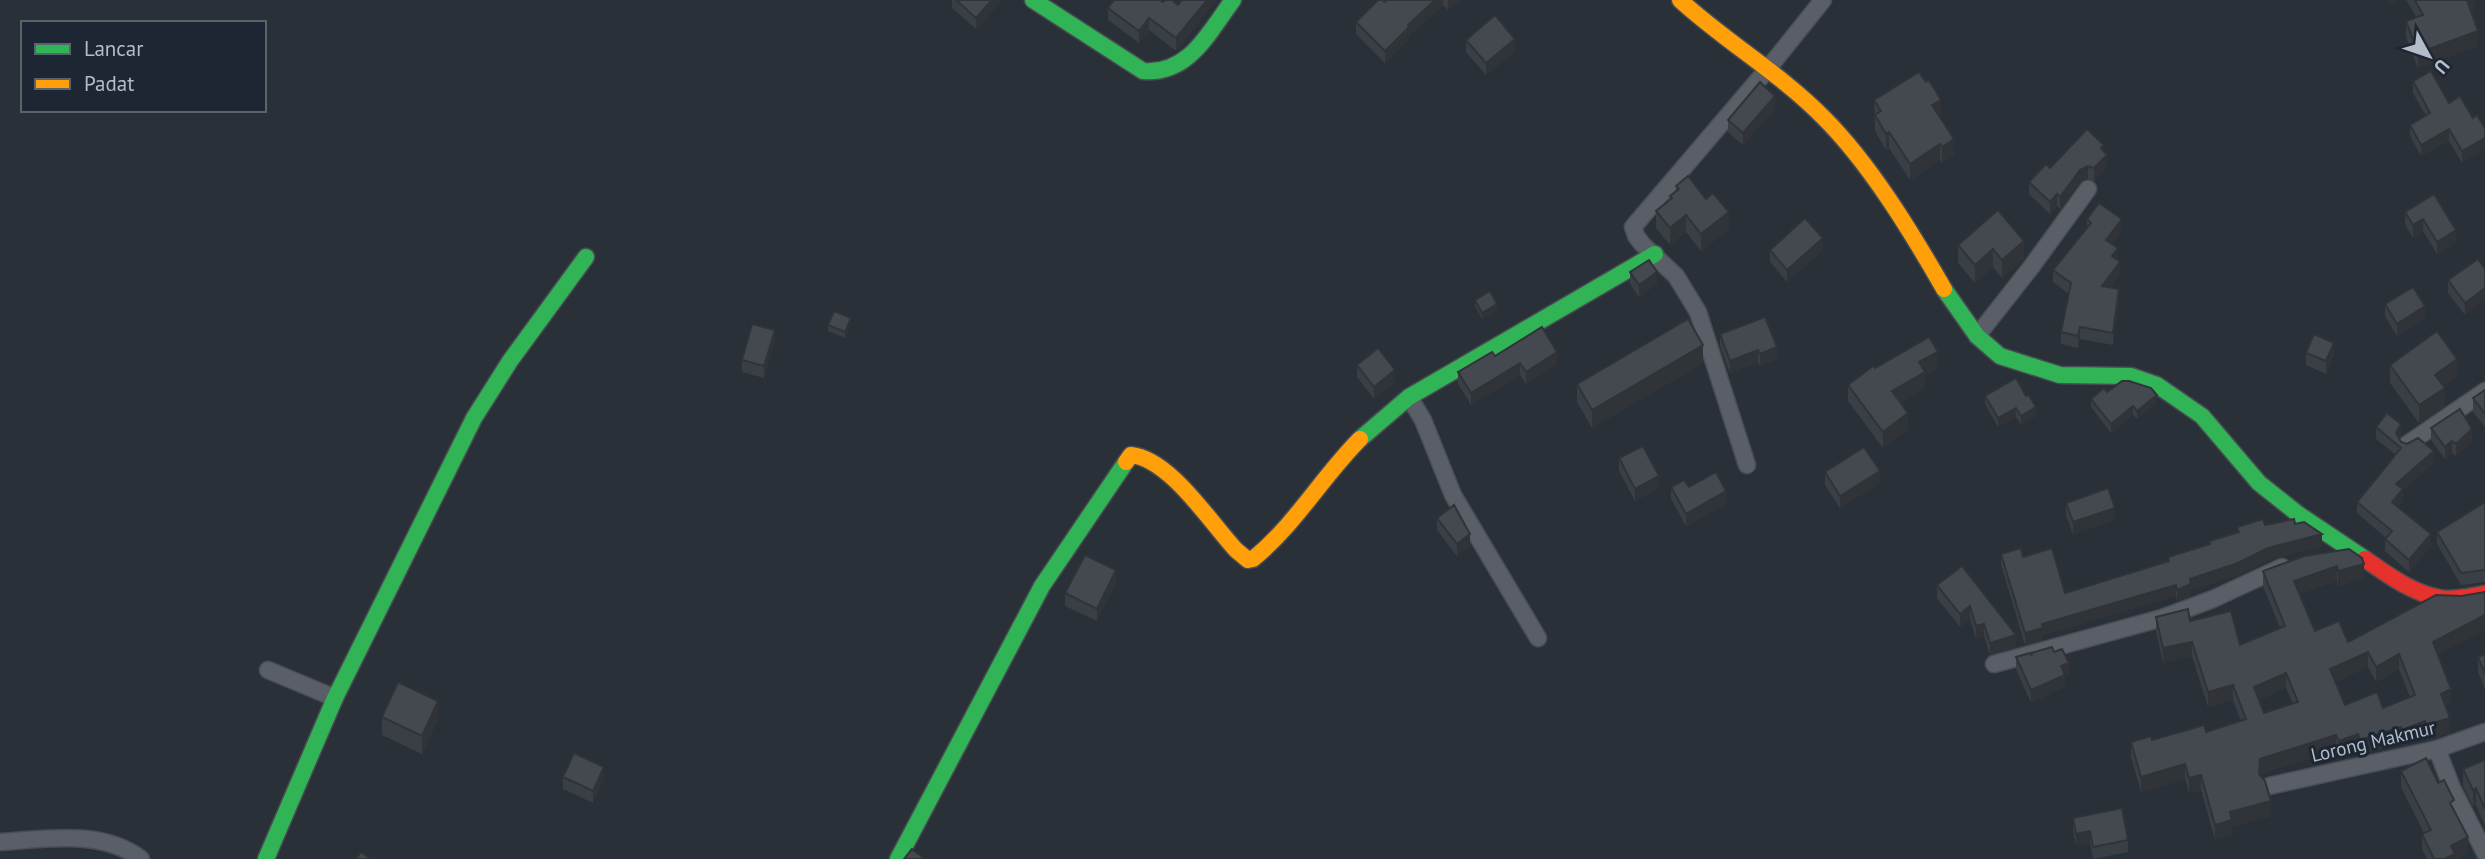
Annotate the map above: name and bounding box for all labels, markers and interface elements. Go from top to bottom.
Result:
legend [21,21,266,112]
north arrow [2394,21,2464,91]
text: Lancar [84,35,143,62]
text: U [2429,55,2455,79]
text: Padat [84,70,134,97]
street label: Lorong Makmur [2308,715,2438,767]

